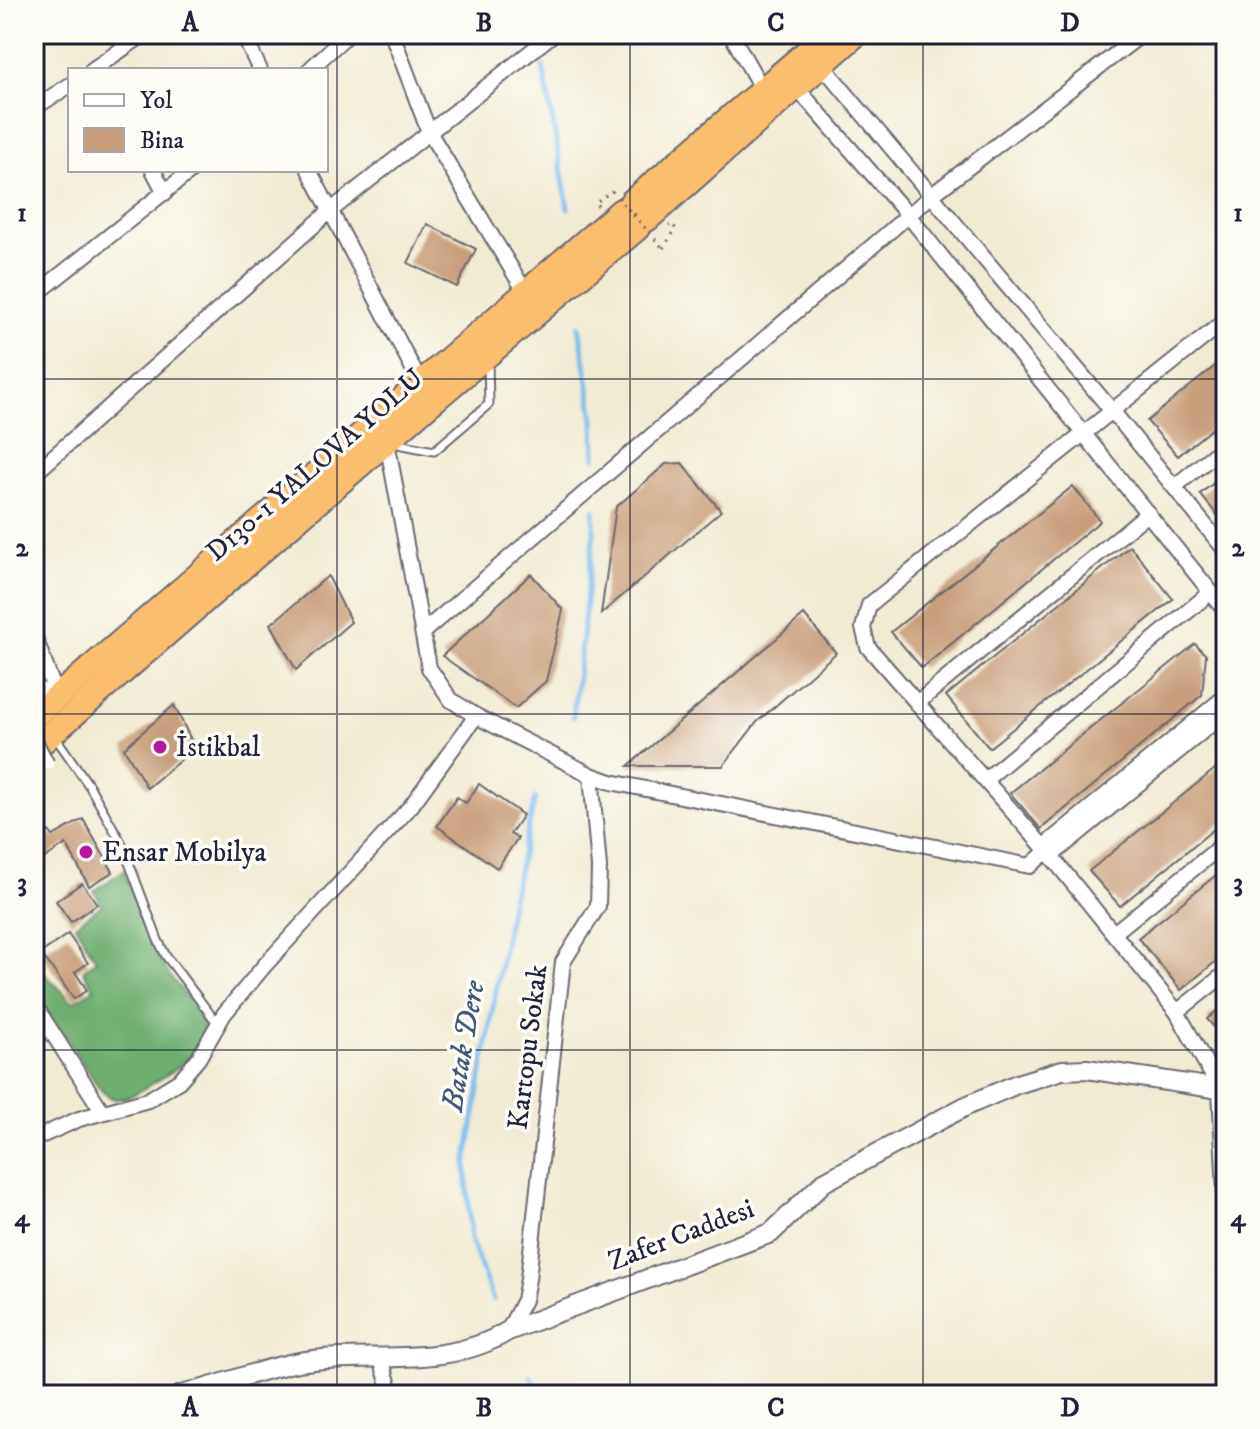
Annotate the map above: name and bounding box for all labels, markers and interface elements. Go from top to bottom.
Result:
text: A [181,7,200,40]
text: B [476,7,492,40]
text: C [767,7,785,40]
text: D [1060,7,1080,40]
legend [68,68,328,172]
text: Yol [140,86,173,116]
text: Bina [140,126,185,156]
text: 1 [17,197,27,230]
text: 1 [1233,197,1243,230]
street label: D130-1 YALOVA YOLU [199,361,431,569]
text: 2 [16,532,30,565]
text: 2 [1232,532,1246,565]
place label: İstikbal [176,730,261,765]
marker: İstikbal [151,738,169,756]
place label: Ensar Mobilya [102,835,267,870]
marker: Ensar Mobilya [77,843,95,861]
text: 3 [17,867,27,900]
text: 3 [1233,867,1243,900]
street label: Kartopu Sokak [501,962,555,1132]
water label: Batak Dere [434,977,494,1115]
street label: Zafer Caddesi [603,1191,759,1279]
text: 4 [15,1202,31,1235]
text: 4 [1231,1202,1247,1235]
text: A [181,1392,200,1425]
text: B [476,1392,492,1425]
text: C [767,1392,785,1425]
text: D [1060,1392,1080,1425]

